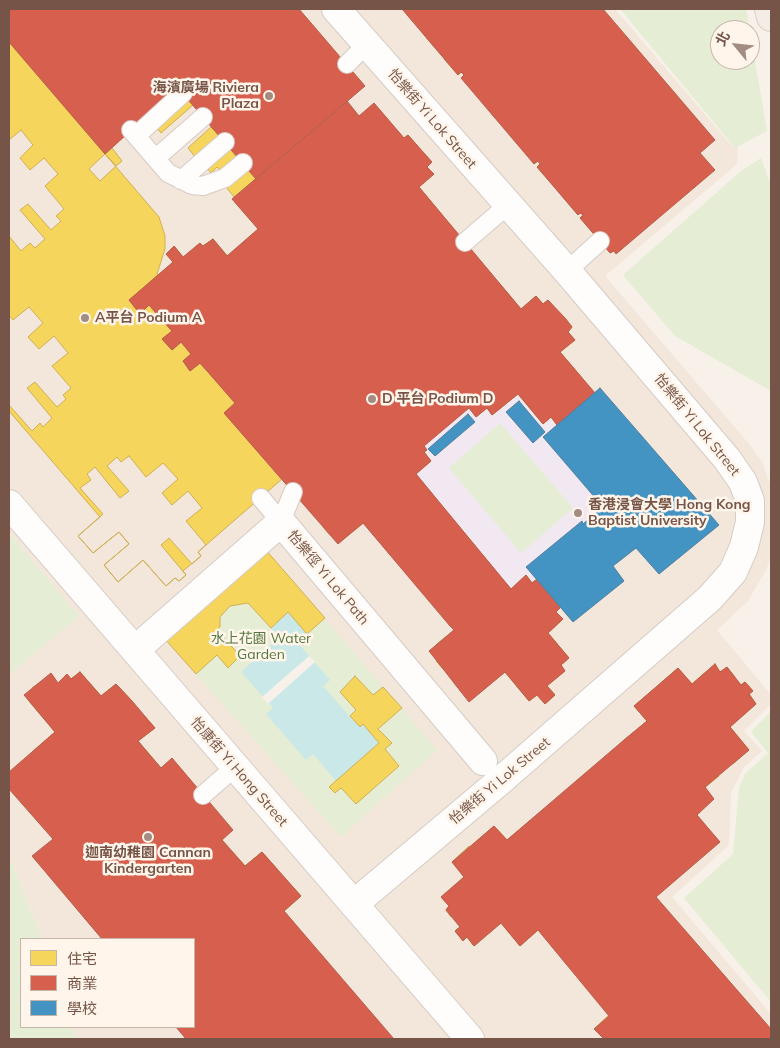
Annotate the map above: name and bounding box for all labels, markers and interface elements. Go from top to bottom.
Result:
north arrow [710,20,760,70]
text: 北 [711,28,734,49]
street label: 怡樂街 Yi Lok Street [384,66,480,172]
place label: 海濱廣場 Riviera Plaza [153,80,259,112]
marker: 海濱廣場 Riviera Plaza [263,90,275,102]
place label: A平台 Podium A [95,310,202,326]
marker: A平台 Podium A [79,312,91,324]
street label: 怡樂街 Yi Lok Street [651,371,743,479]
place label: D 平台 Podium D [382,391,493,407]
marker: D 平台 Podium D [366,393,378,405]
place label: 香港浸會大學 Hong Kong Baptist University [588,497,751,530]
marker: 香港浸會大學 Hong Kong Baptist University [572,507,584,519]
street label: 怡樂徑 Yi Lok Path [284,527,372,629]
park label: 水上花園 Water Garden [211,631,311,664]
street label: 怡康街 Yi Hong Street [187,714,291,830]
street label: 怡樂街 Yi Lok Street [446,734,554,828]
marker: 迦南幼稚園 Cannan Kindergarten [142,831,154,843]
place label: 迦南幼稚園 Cannan Kindergarten [85,845,211,878]
legend [20,938,195,1028]
text: 住宅 [67,949,97,968]
text: 商業 [67,974,97,993]
text: 學校 [67,999,97,1018]

